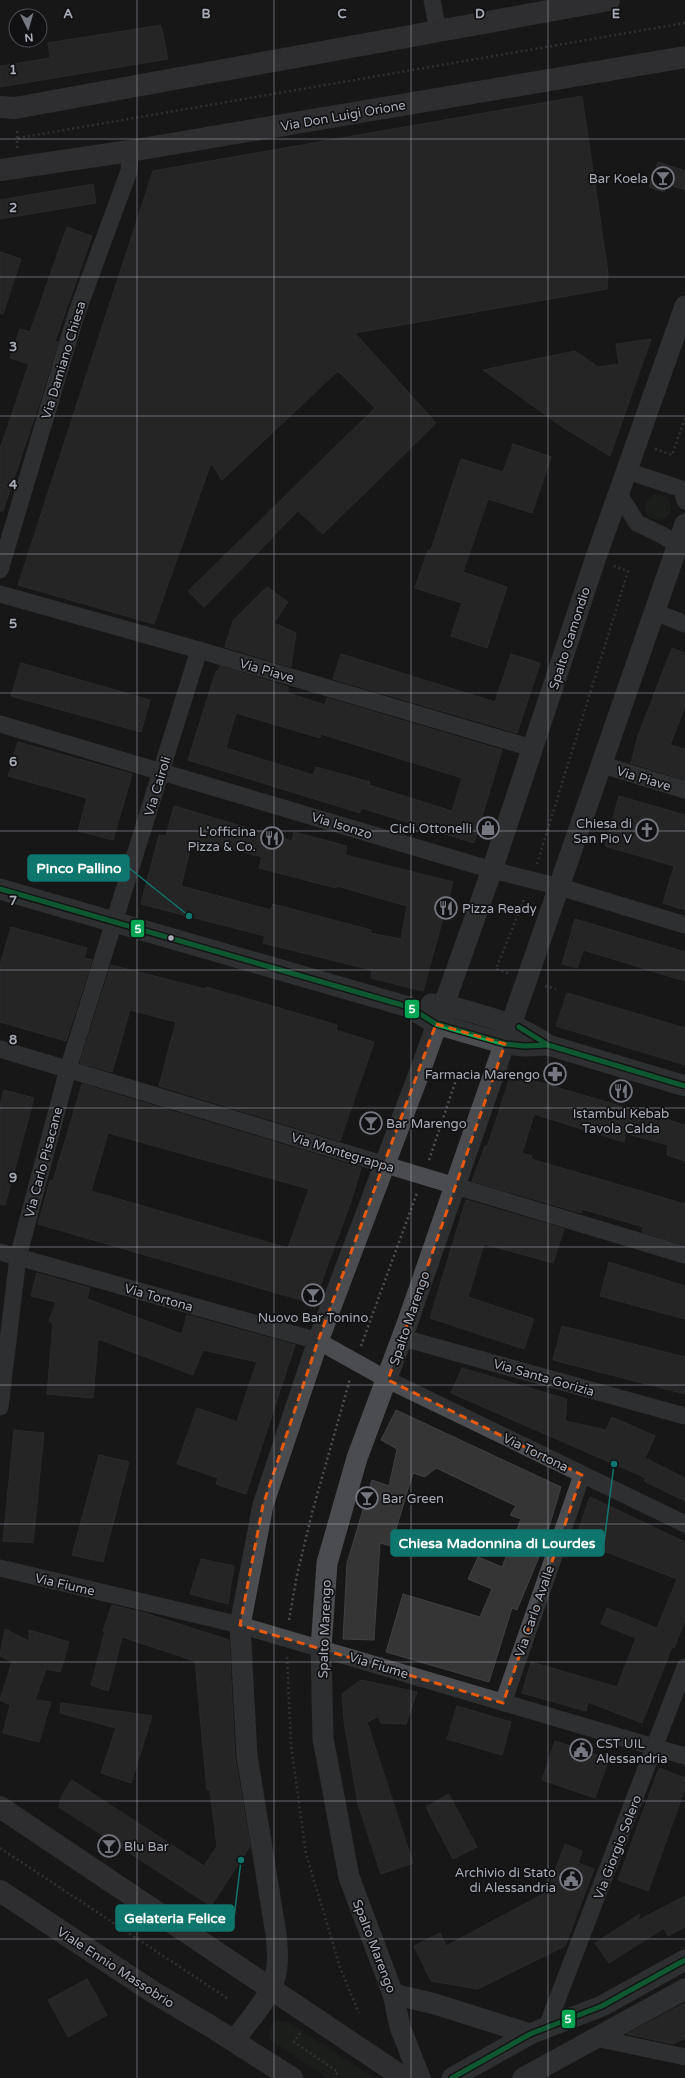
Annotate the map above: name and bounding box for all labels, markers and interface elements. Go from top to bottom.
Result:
text: A [63,6,73,22]
text: B [201,6,211,22]
text: C [337,6,347,22]
text: D [475,6,485,22]
text: E [612,6,620,22]
north arrow [8,8,48,48]
text: N [24,31,34,44]
text: 1 [9,62,17,78]
street label: Via Don Luigi Orione [279,97,407,135]
bar icon: Bar Koela [650,165,676,191]
place label: Bar Koela [589,171,648,187]
text: 2 [9,200,17,216]
street label: Via Damiano Chiesa [38,299,90,421]
text: 3 [9,339,17,355]
text: 4 [9,477,18,493]
street label: Spalto Gamondio [546,585,594,692]
text: 5 [9,616,17,632]
street label: Via Piave [238,656,296,686]
text: 6 [9,754,17,770]
street label: Via Cairoli [141,755,175,818]
street label: Via Piave [615,763,673,795]
street label: Via Isonzo [309,809,374,843]
shop icon: Cicli Ottonelli [475,815,501,841]
place label: Chiesa di San Pio V [573,816,632,847]
church icon: Chiesa di San Pio V [634,817,660,843]
place label: Cicli Ottonelli [390,821,472,837]
place label: L'officina Pizza & Co. [188,824,256,855]
restaurant icon: L'officina Pizza & Co. [259,825,285,851]
callout: Pinco Pallino [28,855,129,881]
text: Pinco Pallino [36,860,122,877]
text: 7 [9,893,17,909]
restaurant icon: Pizza Ready [433,895,459,921]
place label: Pizza Ready [462,901,537,917]
line badge: 5 [130,919,145,938]
text: 5 [135,923,142,936]
unlabelled marker [166,933,176,943]
line badge: 5 [404,999,420,1019]
text: 5 [409,1003,416,1016]
text: 8 [9,1032,17,1048]
pharmacy icon: Farmacia Marengo [542,1061,568,1087]
place label: Farmacia Marengo [425,1067,540,1083]
restaurant icon: Istambul Kebab Tavola Calda [608,1078,634,1104]
street label: Via Carlo Pisacane [22,1105,66,1219]
place label: Istambul Kebab Tavola Calda [573,1106,669,1137]
bar icon: Bar Marengo [358,1110,384,1136]
place label: Bar Marengo [386,1116,467,1132]
street label: Via Montegrappa [289,1130,396,1176]
text: 9 [9,1170,17,1186]
street label: Spalto Marengo [386,1269,434,1368]
street label: Via Tortona [122,1281,195,1315]
bar icon: Nuovo Bar Tonino [300,1282,326,1308]
place label: Nuovo Bar Tonino [258,1310,368,1326]
street label: Via Santa Gorizia [491,1356,596,1400]
street label: Via Tortona [500,1430,571,1476]
bar icon: Bar Green [354,1485,380,1511]
place label: Bar Green [382,1491,444,1507]
callout: Chiesa Madonnina di Lourdes [391,1530,604,1556]
text: Chiesa Madonnina di Lourdes [399,1535,596,1552]
street label: Via Carlo Avalle [512,1563,558,1659]
street label: Via Fiume [33,1570,96,1600]
street label: Spalto Marengo [315,1579,335,1679]
street label: Via Fiume [347,1649,410,1683]
place label: CST UIL Alessandria [596,1736,668,1767]
public building icon: CST UIL Alessandria [568,1737,594,1763]
street label: Via Giorgio Solero [591,1793,645,1902]
bar icon: Blu Bar [96,1833,122,1859]
place label: Blu Bar [124,1839,169,1855]
place label: Archivio di Stato di Alessandria [455,1865,556,1896]
public building icon: Archivio di Stato di Alessandria [558,1866,584,1892]
street label: Spalto Marengo [349,1897,399,1995]
callout: Gelateria Felice [116,1905,234,1931]
text: Gelateria Felice [124,1910,226,1927]
street label: Viale Ennio Massobrio [54,1924,177,2012]
line badge: 5 [561,2009,576,2029]
text: 5 [565,2013,572,2026]

